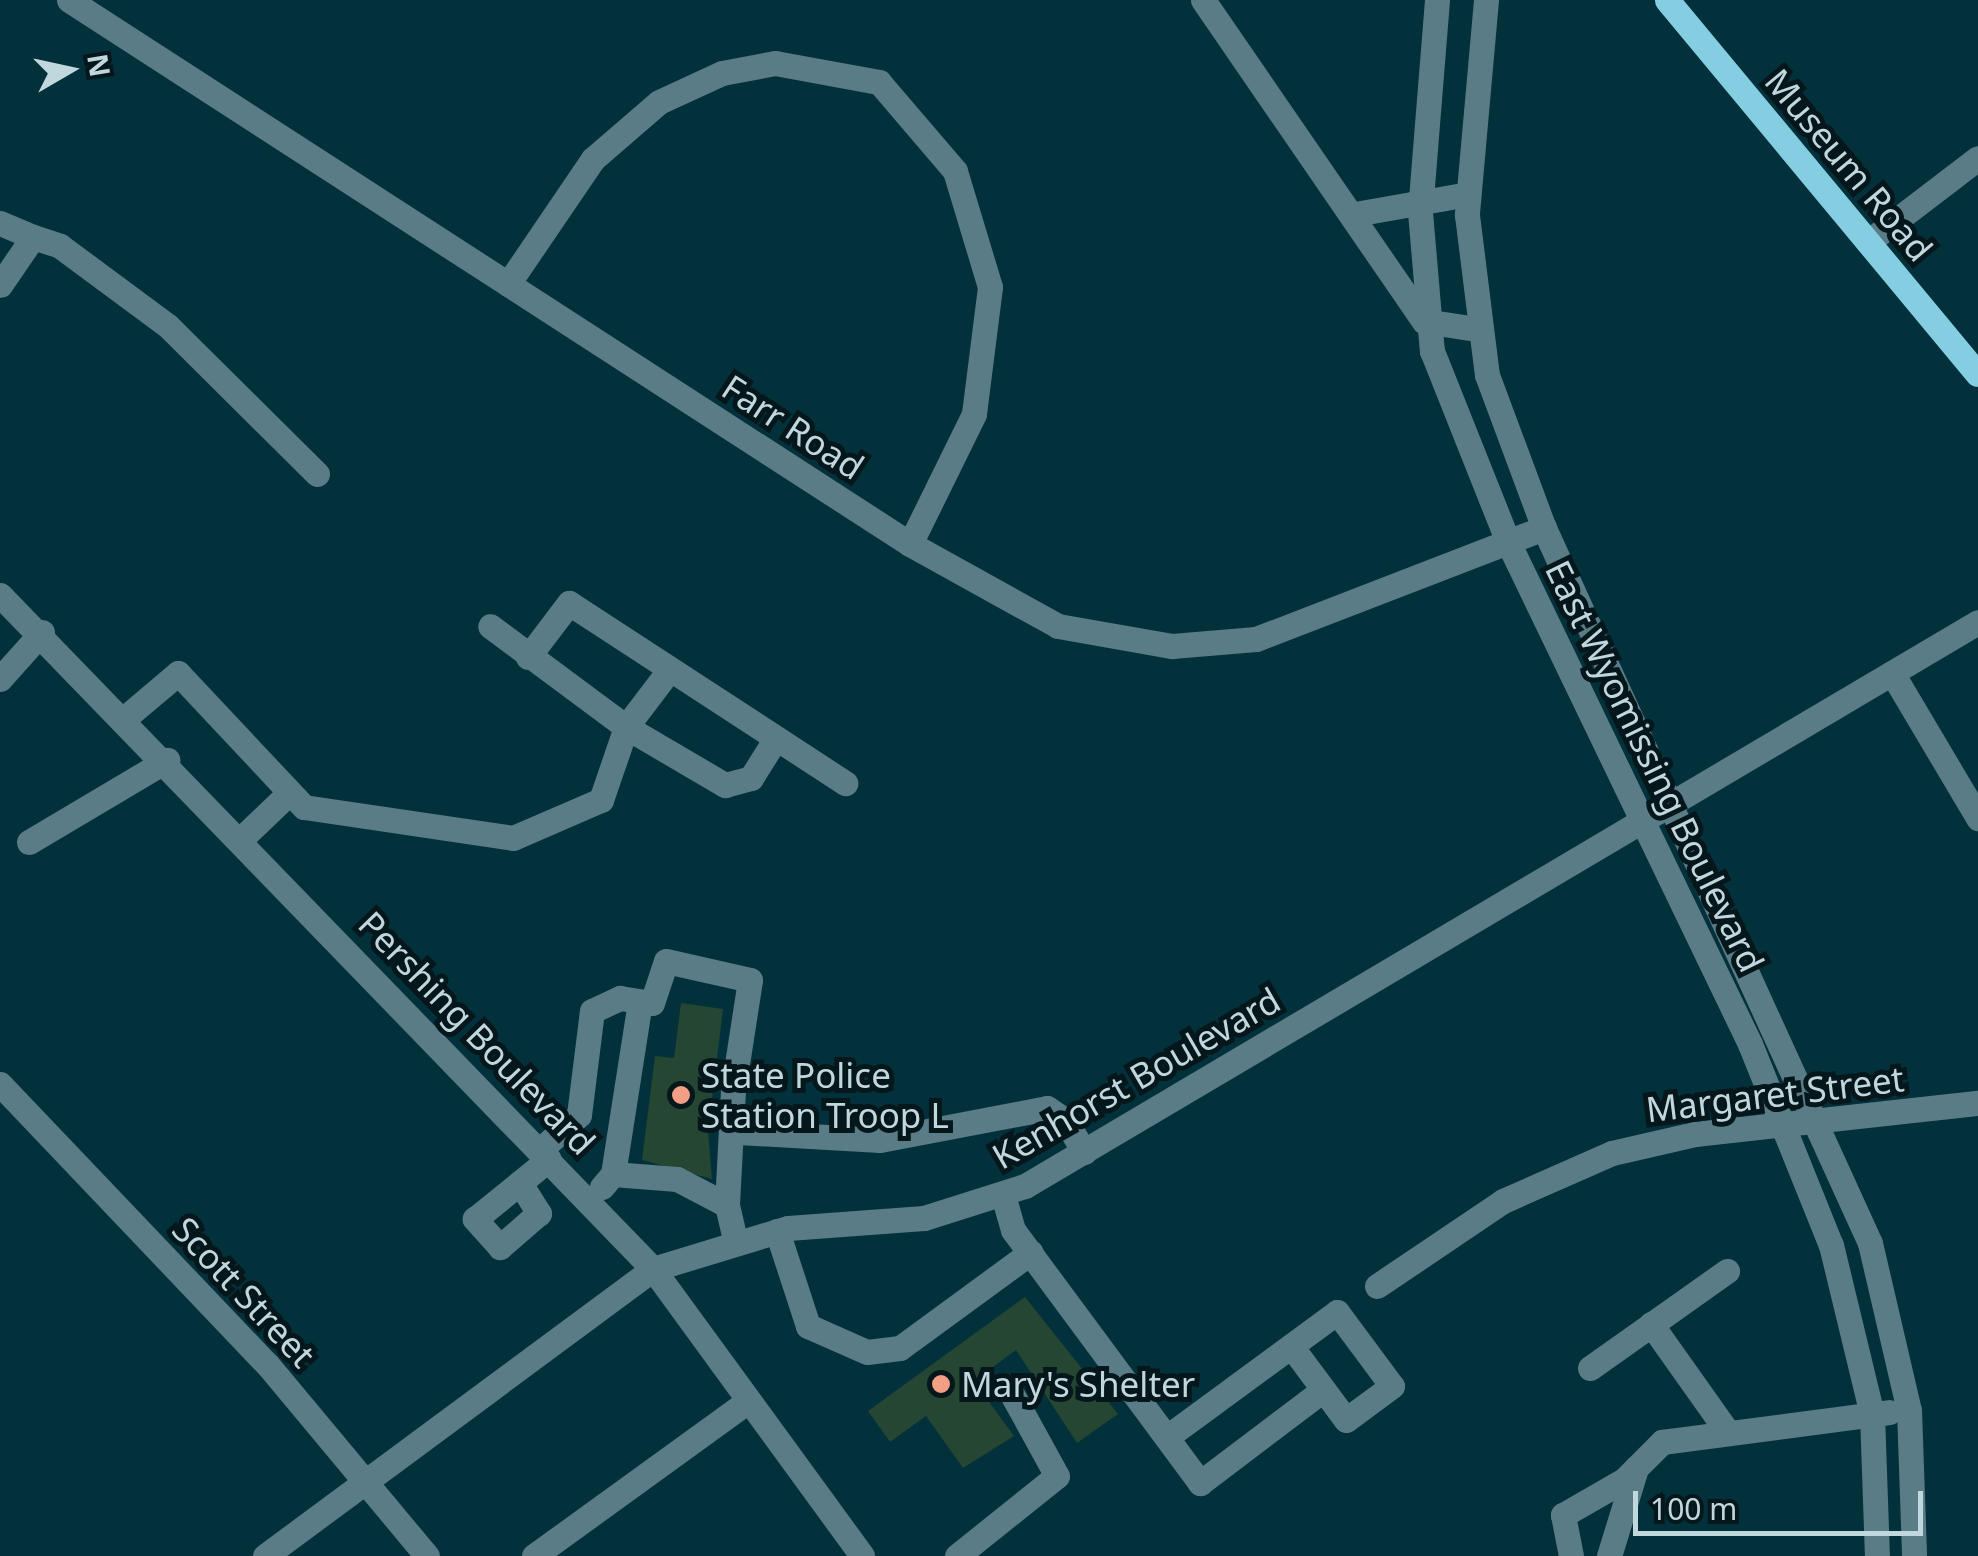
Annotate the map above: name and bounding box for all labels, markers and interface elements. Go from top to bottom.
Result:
north arrow [20,20,120,120]
text: N [79,51,120,80]
street label: Museum Road [1757,61,1941,269]
street label: Farr Road [715,366,871,488]
street label: East Wyomissing Boulevard [1537,554,1773,978]
street label: Pershing Boulevard [350,903,604,1163]
street label: Kenhorst Boulevard [985,979,1287,1177]
place label: State Police Station Troop L [701,1054,949,1136]
street label: Margaret Street [1644,1057,1906,1131]
marker: State Police Station Troop L [670,1084,692,1106]
street label: Scott Street [164,1208,324,1376]
place label: Mary's Shelter [961,1363,1195,1405]
marker: Mary's Shelter [930,1373,952,1395]
scale bar [1638,1471,1928,1533]
text: 100 m [1650,1488,1737,1529]

